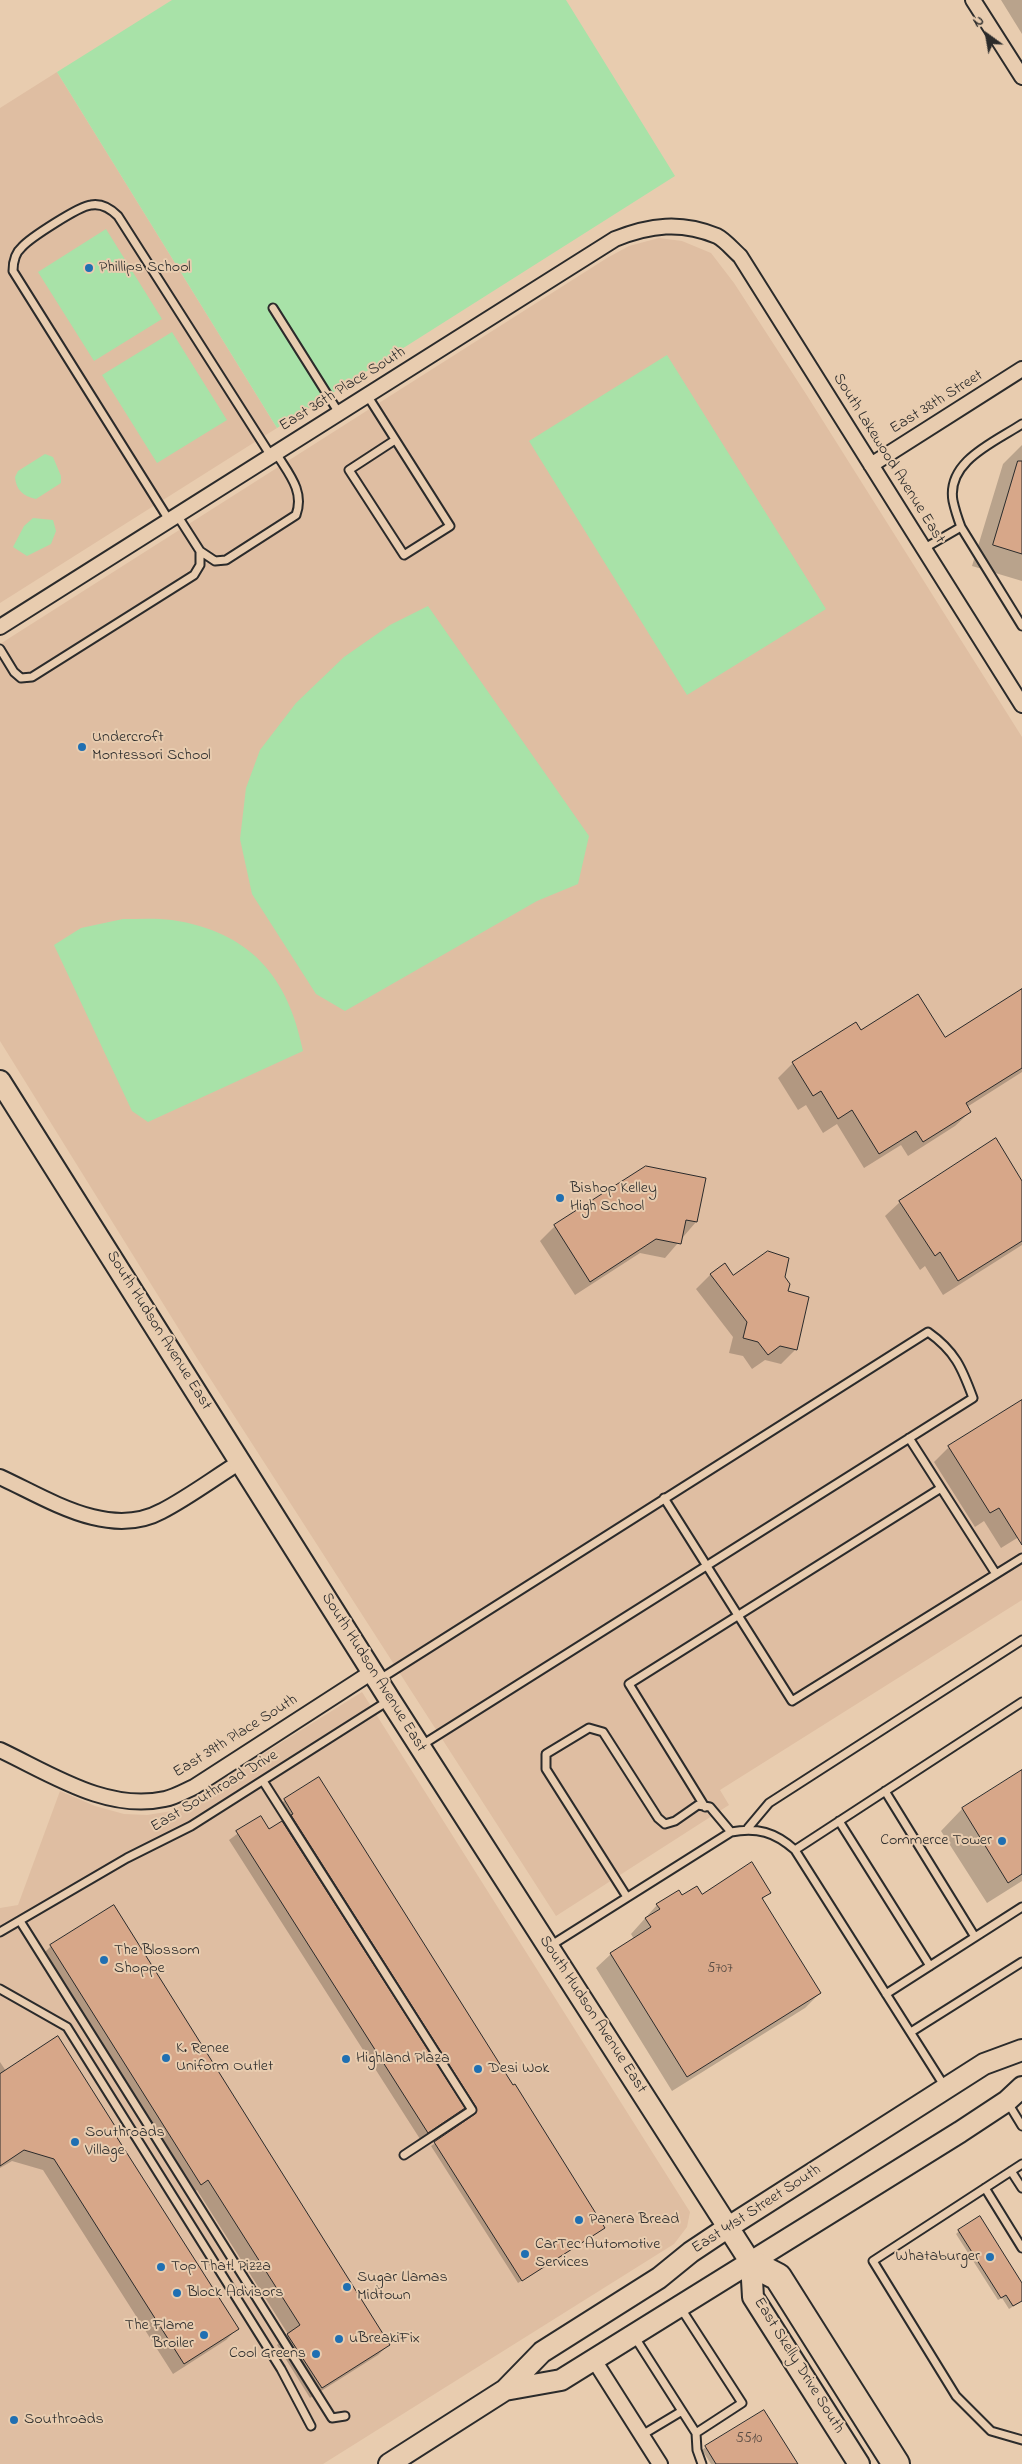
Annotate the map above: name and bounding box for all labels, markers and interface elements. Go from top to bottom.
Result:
north arrow [962,10,1012,60]
text: N [969,10,988,33]
place label: Phillips School [99,258,191,278]
marker: Phillips School [83,262,95,274]
street label: East 36th Place South [276,343,410,437]
street label: East 38th Street [887,367,987,439]
street label: South Lakewood Avenue East [828,370,948,548]
place label: Undercroft Montessori School [92,728,211,766]
marker: Undercroft Montessori School [76,741,88,753]
place label: Bishop Kelley High School [570,1179,657,1217]
marker: Bishop Kelley High School [554,1192,566,1204]
street label: South Hudson Avenue East [101,1248,215,1414]
street label: South Hudson Avenue East [316,1590,430,1756]
street label: East 39th Place South [170,1691,302,1783]
street label: East Southroad Drive [148,1746,282,1838]
place label: Commerce Tower [880,1831,992,1851]
marker: Commerce Tower [996,1835,1008,1847]
street label: South Hudson Avenue East [534,1933,650,2097]
place label: The Blossom Shoppe [114,1941,200,1979]
marker: The Blossom Shoppe [98,1954,110,1966]
house number: 5707 [707,1962,733,1978]
place label: K. Renee Uniform Outlet [176,2039,273,2077]
place label: Highland Plaza [356,2049,450,2069]
marker: K. Renee Uniform Outlet [160,2052,172,2064]
marker: Highland Plaza [340,2053,352,2065]
place label: Desi Wok [488,2059,549,2079]
marker: Desi Wok [472,2063,484,2075]
place label: Southroads Village [85,2123,165,2161]
marker: Southroads Village [69,2136,81,2148]
street label: East 41st Street South [689,2161,825,2259]
place label: Panera Bread [589,2210,679,2230]
marker: Panera Bread [573,2214,585,2226]
place label: CarTec Automotive Services [535,2235,660,2273]
place label: Whataburger [896,2247,980,2267]
marker: CarTec Automotive Services [519,2248,531,2260]
marker: Whataburger [984,2251,996,2263]
place label: Top That! Pizza [171,2257,271,2277]
marker: Top That! Pizza [155,2261,167,2273]
place label: Sugar Llamas Midtown [357,2268,448,2306]
marker: Sugar Llamas Midtown [341,2281,353,2293]
place label: Block Advisors [187,2283,283,2303]
marker: Block Advisors [171,2287,183,2299]
street label: East Skelly Drive South [748,2294,848,2438]
place label: The Flame Broiler [125,2316,194,2354]
marker: The Flame Broiler [198,2329,210,2341]
place label: uBreakiFix [349,2329,420,2349]
marker: uBreakiFix [333,2333,345,2345]
place label: Cool Greens [229,2344,306,2364]
marker: Cool Greens [310,2348,322,2360]
place label: Southroads [24,2410,104,2430]
marker: Southroads [8,2414,20,2426]
house number: 5510 [736,2432,762,2448]

